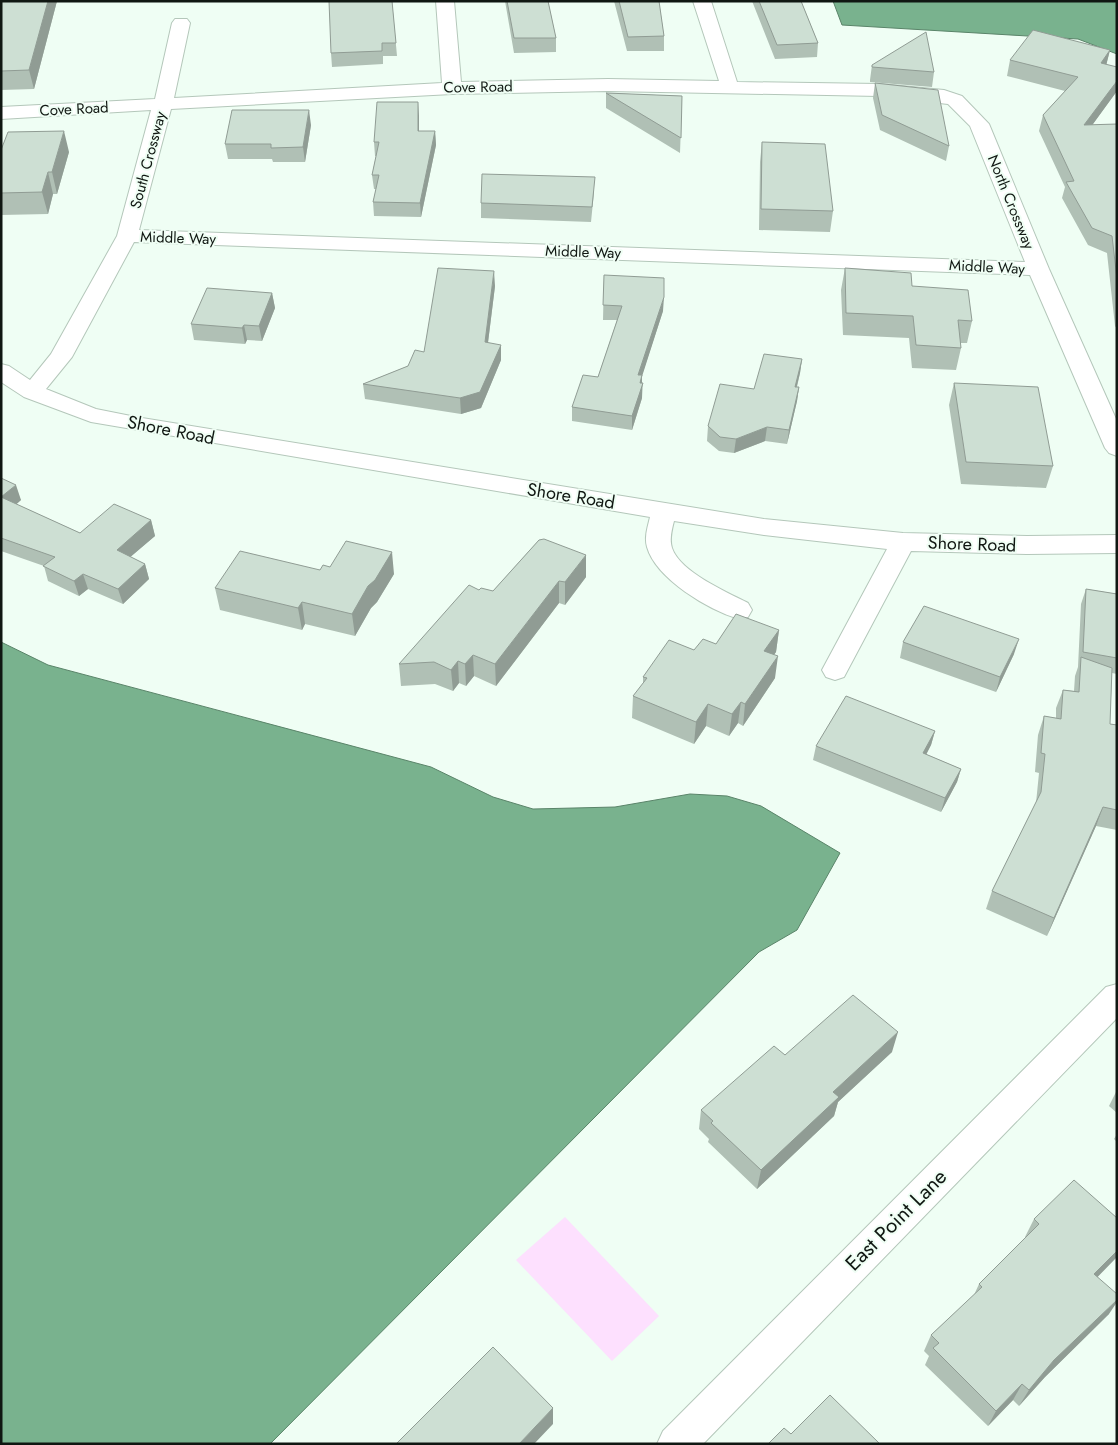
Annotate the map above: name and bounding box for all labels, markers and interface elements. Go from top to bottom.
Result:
street label: Cove Road [443,75,513,99]
street label: Cove Road [39,96,109,122]
street label: South Crossway [124,109,172,211]
street label: North Crossway [982,151,1040,253]
street label: Middle Way [140,226,217,250]
street label: Middle Way [545,240,622,264]
street label: Middle Way [949,254,1026,280]
street label: Shore Road [125,409,217,451]
street label: Shore Road [525,476,617,516]
street label: Shore Road [927,529,1017,559]
street label: East Point Lane [838,1162,954,1278]

